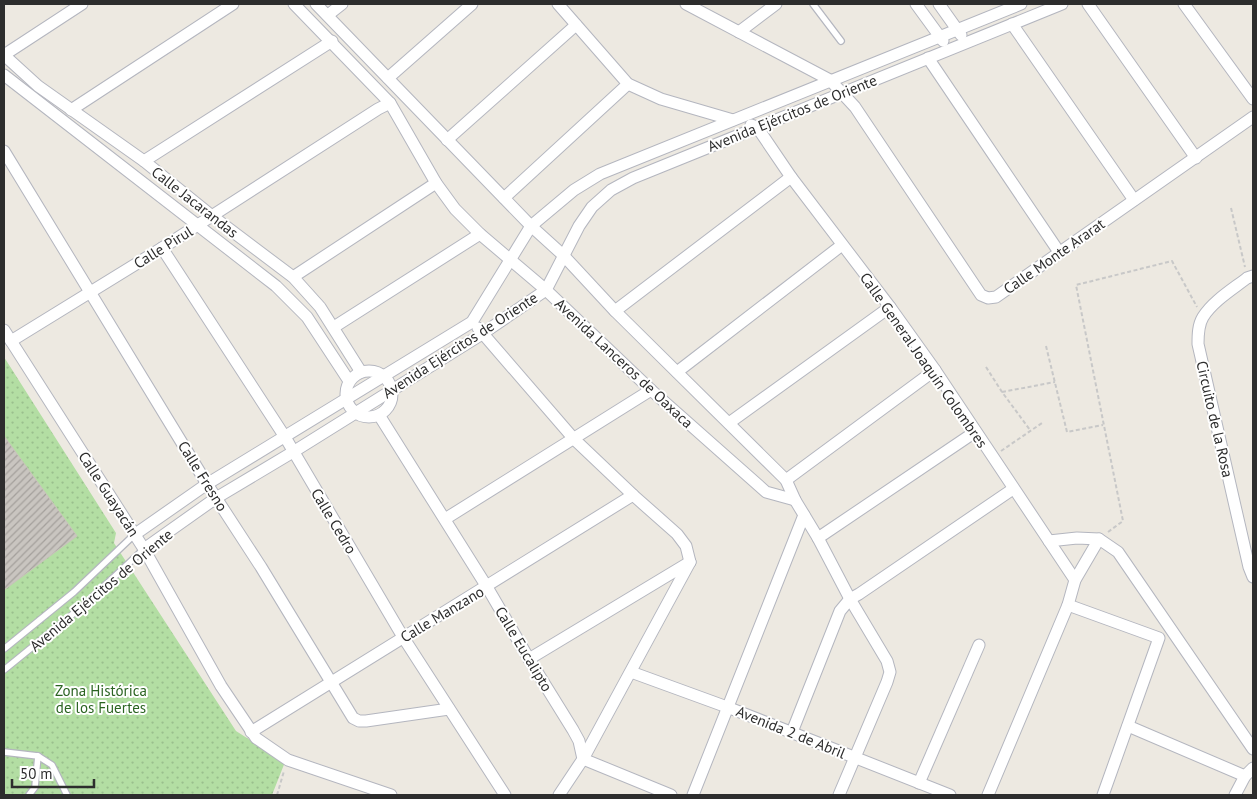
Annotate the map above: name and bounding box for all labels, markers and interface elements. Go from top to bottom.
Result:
street label: Avenida Ejércitos de Oriente [705,70,879,156]
street label: Calle Jacarandas [148,162,242,242]
street label: Calle Monte Ararat [1000,214,1108,298]
street label: Calle Pirul [130,221,197,273]
street label: Calle General Joaquín Colombres [856,269,992,451]
street label: Avenida Ejércitos de Oriente [379,288,541,402]
street label: Avenida Lanceros de Oaxaca [551,294,697,432]
street label: Circuito de la Rosa [1192,359,1238,479]
street label: Calle Fresno [174,437,232,515]
street label: Calle Guayacán [74,448,144,540]
street label: Calle Cedro [307,485,361,557]
street label: Avenida Ejércitos de Oriente [26,525,176,655]
street label: Calle Manzano [397,582,487,646]
street label: Calle Eucalipto [491,603,557,695]
park label: Zona Histórica de los Fuertes [55,681,147,717]
street label: Avenida 2 de Abril [733,701,849,763]
scale bar [12,756,95,788]
text: 50 m [20,764,53,783]

